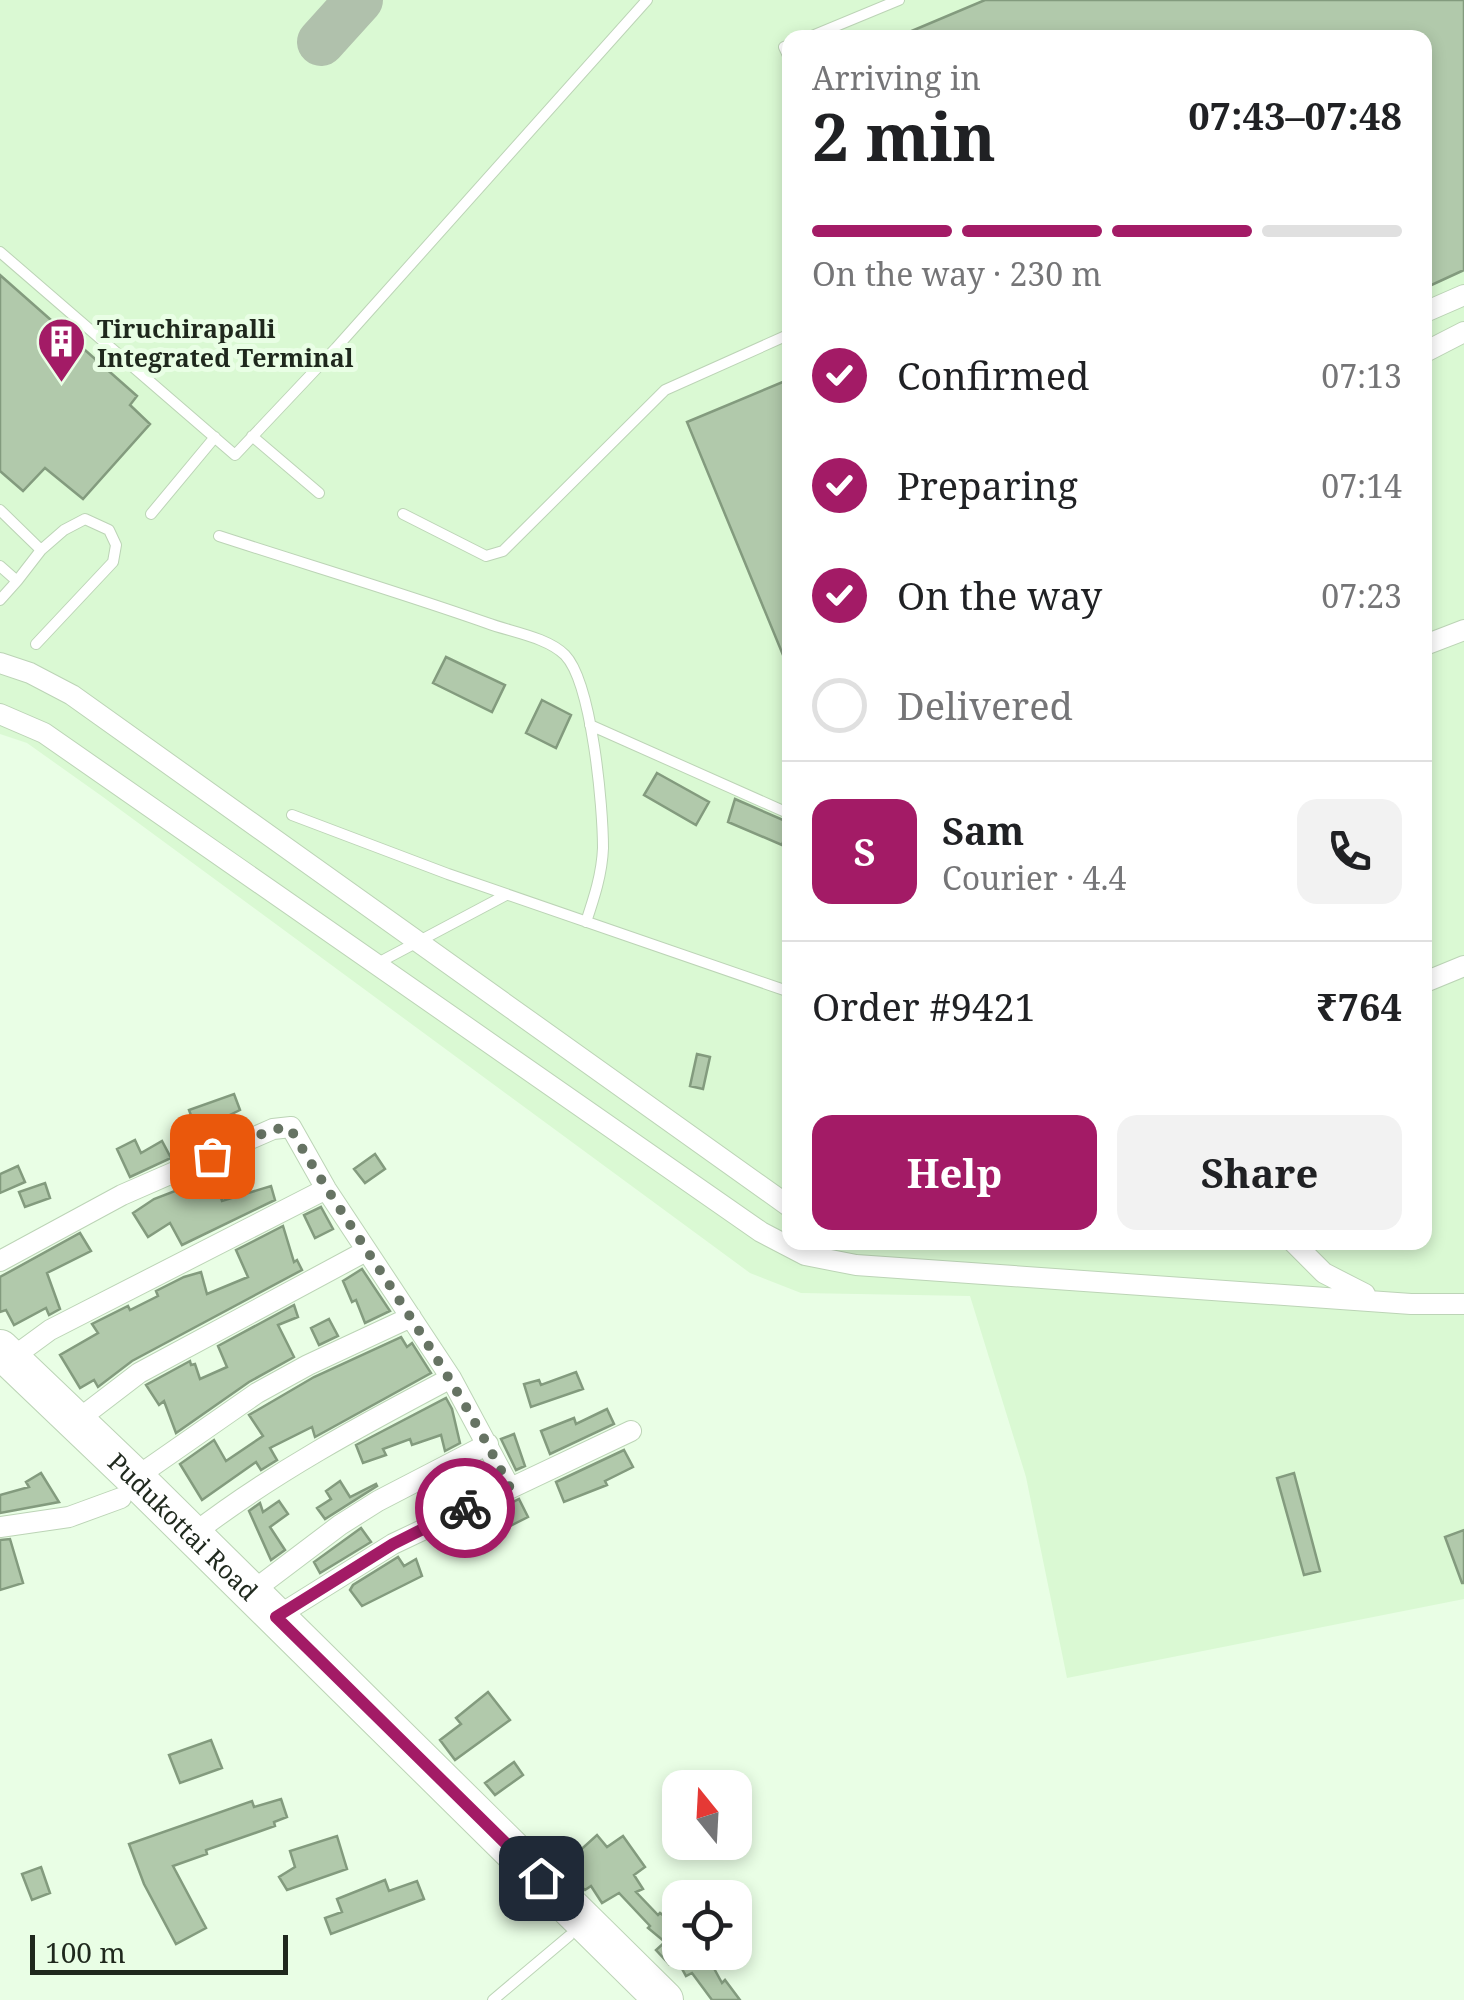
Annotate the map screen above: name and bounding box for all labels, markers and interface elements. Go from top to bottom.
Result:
text: Arriving in [812,56,981,99]
text: 07:43–07:48 [1188,89,1402,141]
text: 2 min [812,92,996,180]
text: On the way · 230 m [812,252,1102,295]
place label: Tiruchirapalli Integrated Terminal [97,311,354,374]
building icon: Tiruchirapalli Integrated Terminal [36,316,88,384]
icon: check [812,348,867,403]
text: Confirmed [897,349,1089,401]
text: 07:13 [1321,354,1402,397]
icon: check [812,458,867,513]
text: Preparing [897,459,1078,511]
text: 07:14 [1321,464,1402,507]
icon: check [812,568,867,623]
text: On the way [897,569,1102,621]
text: 07:23 [1321,574,1402,617]
text: Delivered [897,679,1073,731]
button: phone [1297,799,1402,904]
text: Sam [942,804,1024,856]
text: S [853,825,876,877]
text: Courier · 4.4 [942,856,1126,899]
text: Order #9421 [812,980,1036,1032]
text: ₹764 [1316,980,1402,1032]
pin [170,1114,255,1199]
button: Help [812,1115,1097,1230]
button: Share [1117,1115,1402,1230]
icon: bag [185,1129,240,1184]
street label: Pudukottai Road [101,1445,266,1607]
courier [415,1458,515,1558]
icon: bike [438,1481,493,1536]
north arrow [662,1770,752,1860]
map controls [662,1770,752,1970]
pin [499,1836,584,1921]
icon: home [514,1851,569,1906]
button: locate [662,1880,752,1970]
scale bar [30,1930,288,1974]
text: 100 m [45,1933,126,1971]

